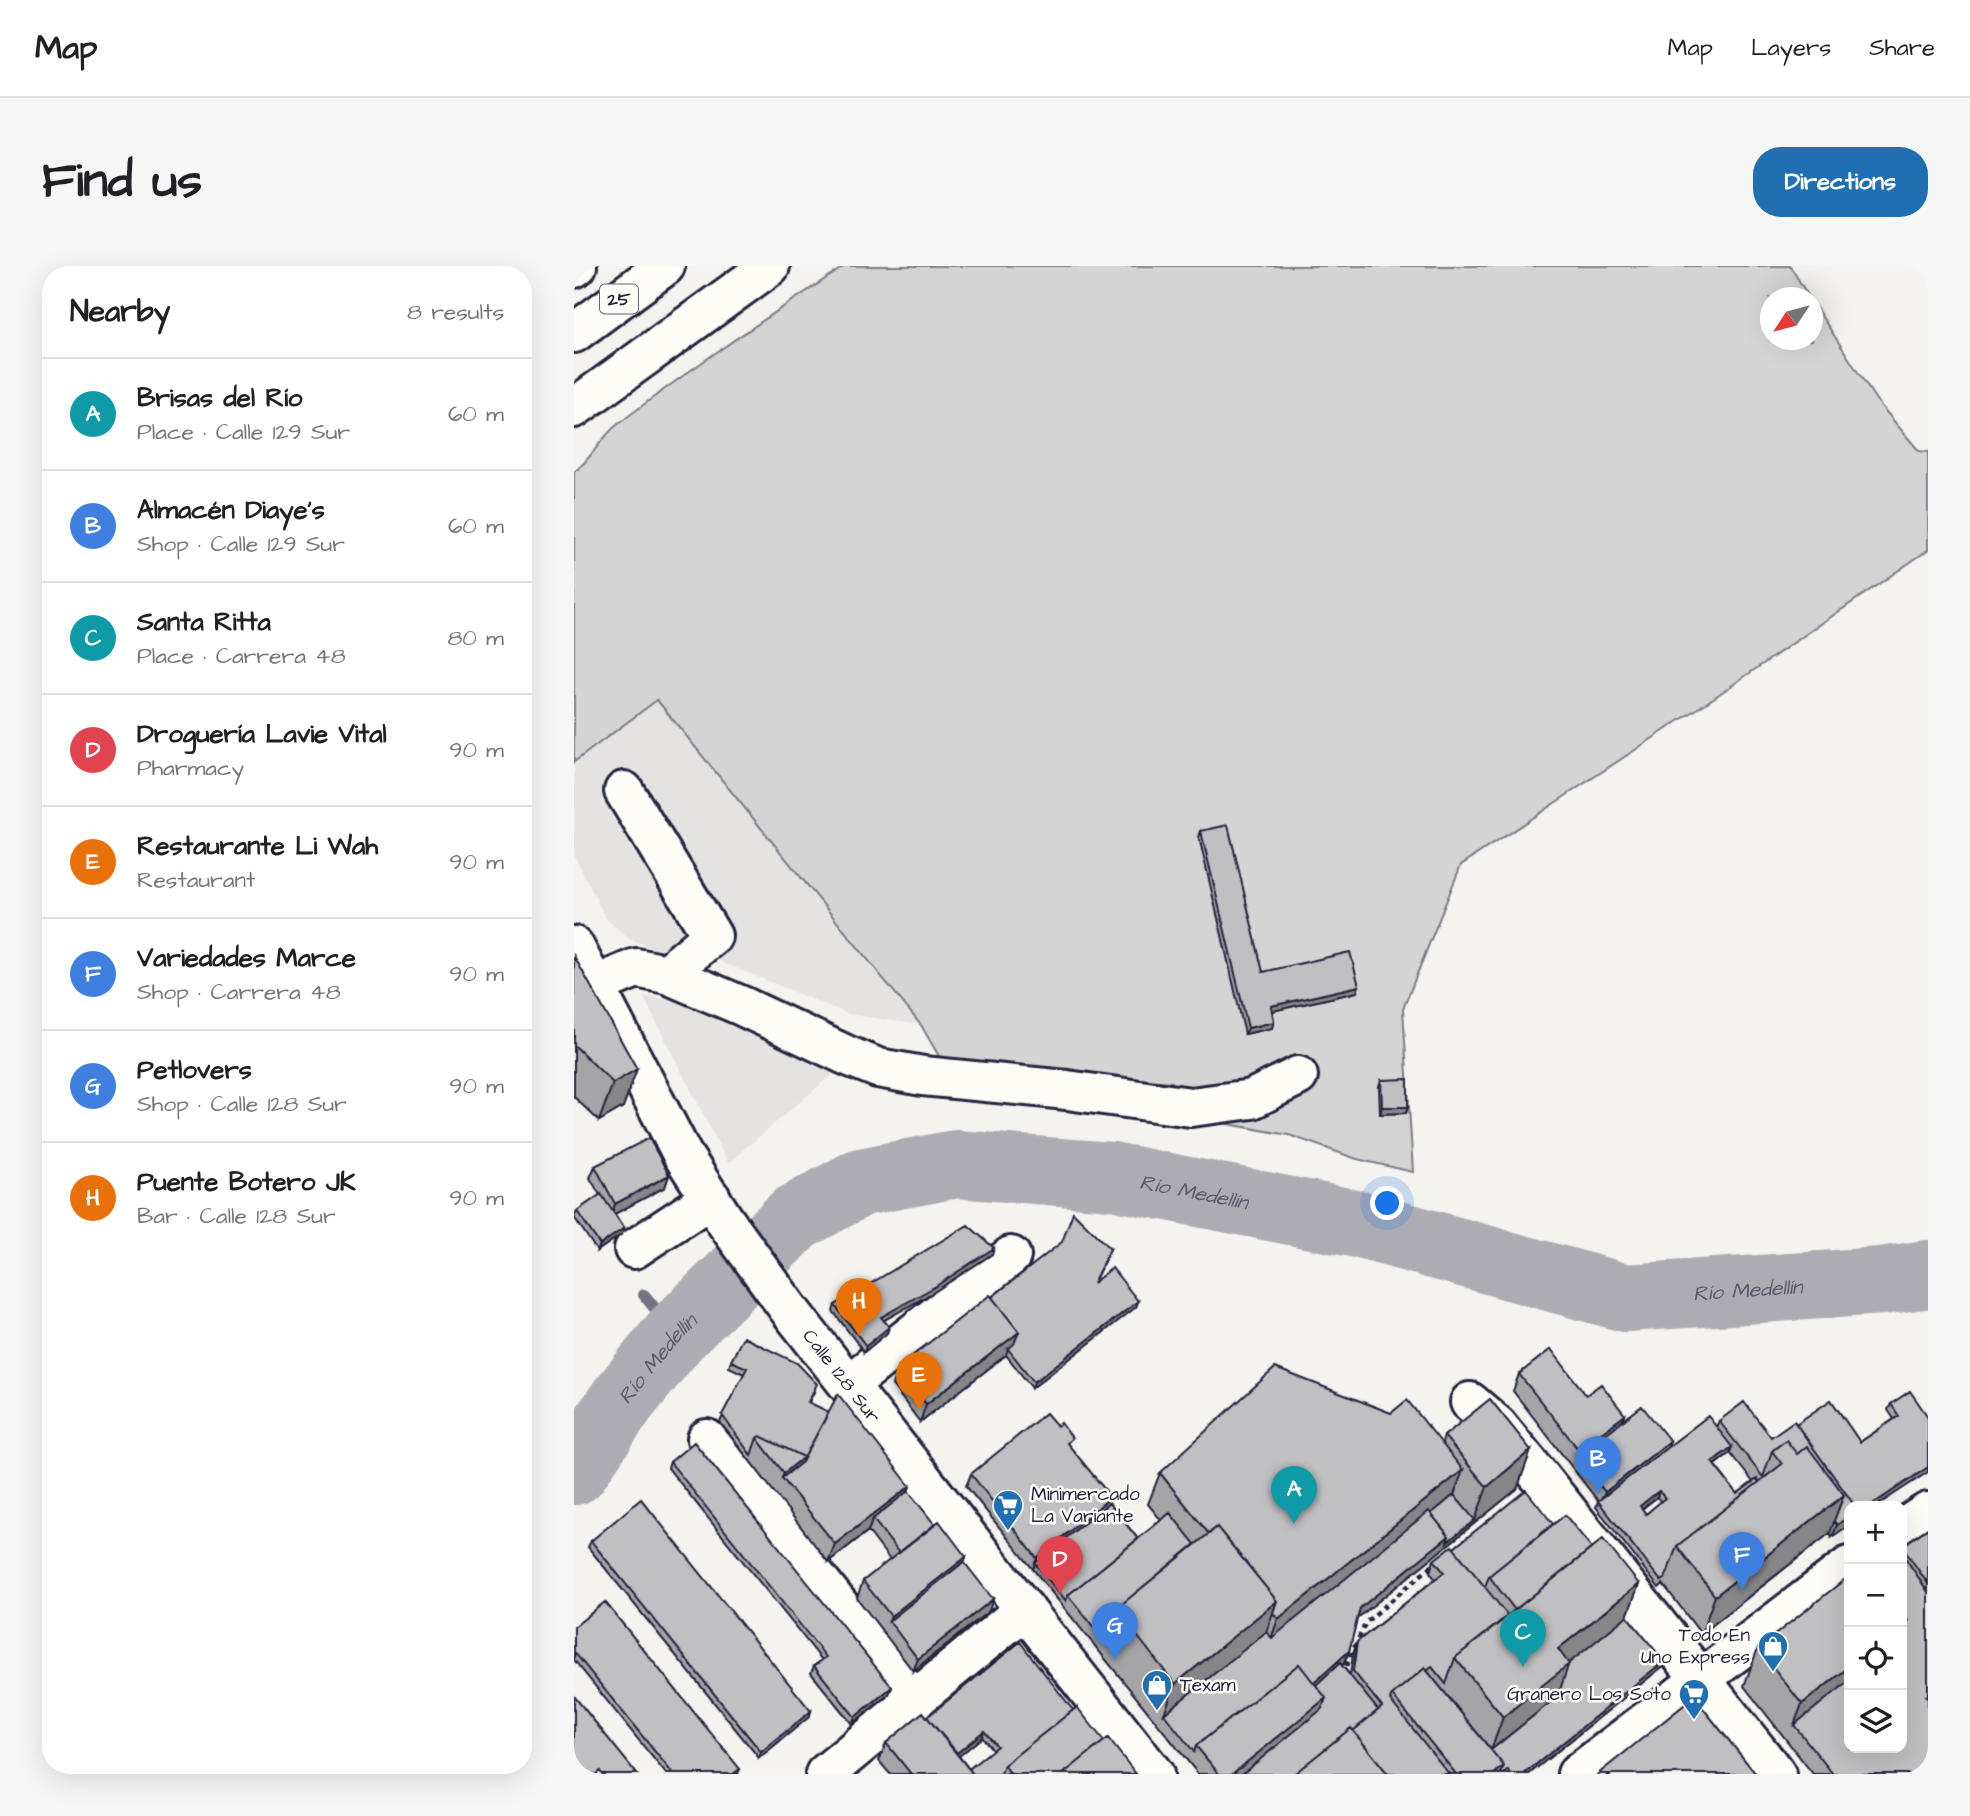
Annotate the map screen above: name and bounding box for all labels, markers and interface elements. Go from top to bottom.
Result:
text: Map [35,25,97,71]
text: Map [1668,31,1713,65]
text: Layers [1751,31,1831,65]
text: Share [1869,31,1935,65]
button: Directions [1753,147,1928,217]
text: Find us [42,148,202,216]
road number: 25 [600,284,638,314]
north arrow [1760,287,1823,350]
text: Nearby [70,291,170,333]
text: 8 results [407,296,504,328]
text: Brisas del Río [137,380,303,416]
text: A [86,398,100,430]
text: 60 m [448,398,504,430]
text: Place · Calle 129 Sur [137,416,350,448]
text: Almacén Diaye’s [137,492,325,528]
text: B [85,510,101,542]
text: 60 m [448,510,504,542]
text: Shop · Calle 129 Sur [137,528,345,560]
text: Santa Ritta [137,604,271,640]
text: C [85,622,101,654]
text: 80 m [447,622,504,654]
text: Place · Carrera 48 [137,640,346,672]
text: Droguería Lavie Vital [137,716,387,752]
text: D [86,734,100,766]
text: 90 m [449,734,504,766]
text: Pharmacy [137,752,244,784]
text: Restaurante Li Wah [137,828,378,864]
text: E [86,846,100,878]
text: 90 m [449,846,504,878]
text: Restaurant [137,864,255,896]
text: Variedades Marce [137,940,356,976]
text: F [85,958,101,990]
text: 90 m [449,958,504,990]
text: Shop · Carrera 48 [137,976,341,1008]
text: Petlovers [137,1052,252,1088]
text: G [85,1070,101,1102]
text: 90 m [449,1070,504,1102]
text: Shop · Calle 128 Sur [137,1088,347,1120]
text: Puente Botero JK [137,1164,355,1200]
water label: Río Medellín [1137,1167,1252,1217]
text: H [86,1182,100,1214]
text: 90 m [449,1182,504,1214]
your location [1370,1186,1404,1220]
text: Bar · Calle 128 Sur [137,1200,336,1232]
water label: Río Medellín [1692,1272,1805,1308]
pin: H [836,1278,882,1336]
water label: Río Medellín [611,1306,704,1410]
street label: Calle 128 Sur [796,1323,887,1429]
pin: E [896,1352,942,1410]
pin: B [1575,1436,1621,1494]
pin: A [1271,1466,1317,1524]
place label: Minimercado La Variante [1031,1481,1140,1530]
supermarket icon: Minimercado La Variante [991,1488,1025,1532]
map controls [1844,1501,1907,1753]
button: + [1844,1501,1907,1564]
pin: F [1719,1532,1765,1590]
pin: D [1037,1536,1083,1594]
button: − [1844,1564,1907,1627]
pin: G [1092,1602,1138,1660]
pin: C [1500,1609,1546,1667]
place label: Todo En Uno Express [1641,1622,1750,1671]
button: locate [1844,1627,1907,1690]
shop icon: Todo En Uno Express [1756,1629,1790,1673]
shop icon: Texam [1140,1668,1174,1712]
place label: Texam [1180,1672,1236,1699]
supermarket icon: Granero Los Soto [1677,1677,1711,1721]
place label: Granero Los Soto [1507,1681,1671,1708]
button: layers [1844,1690,1907,1753]

